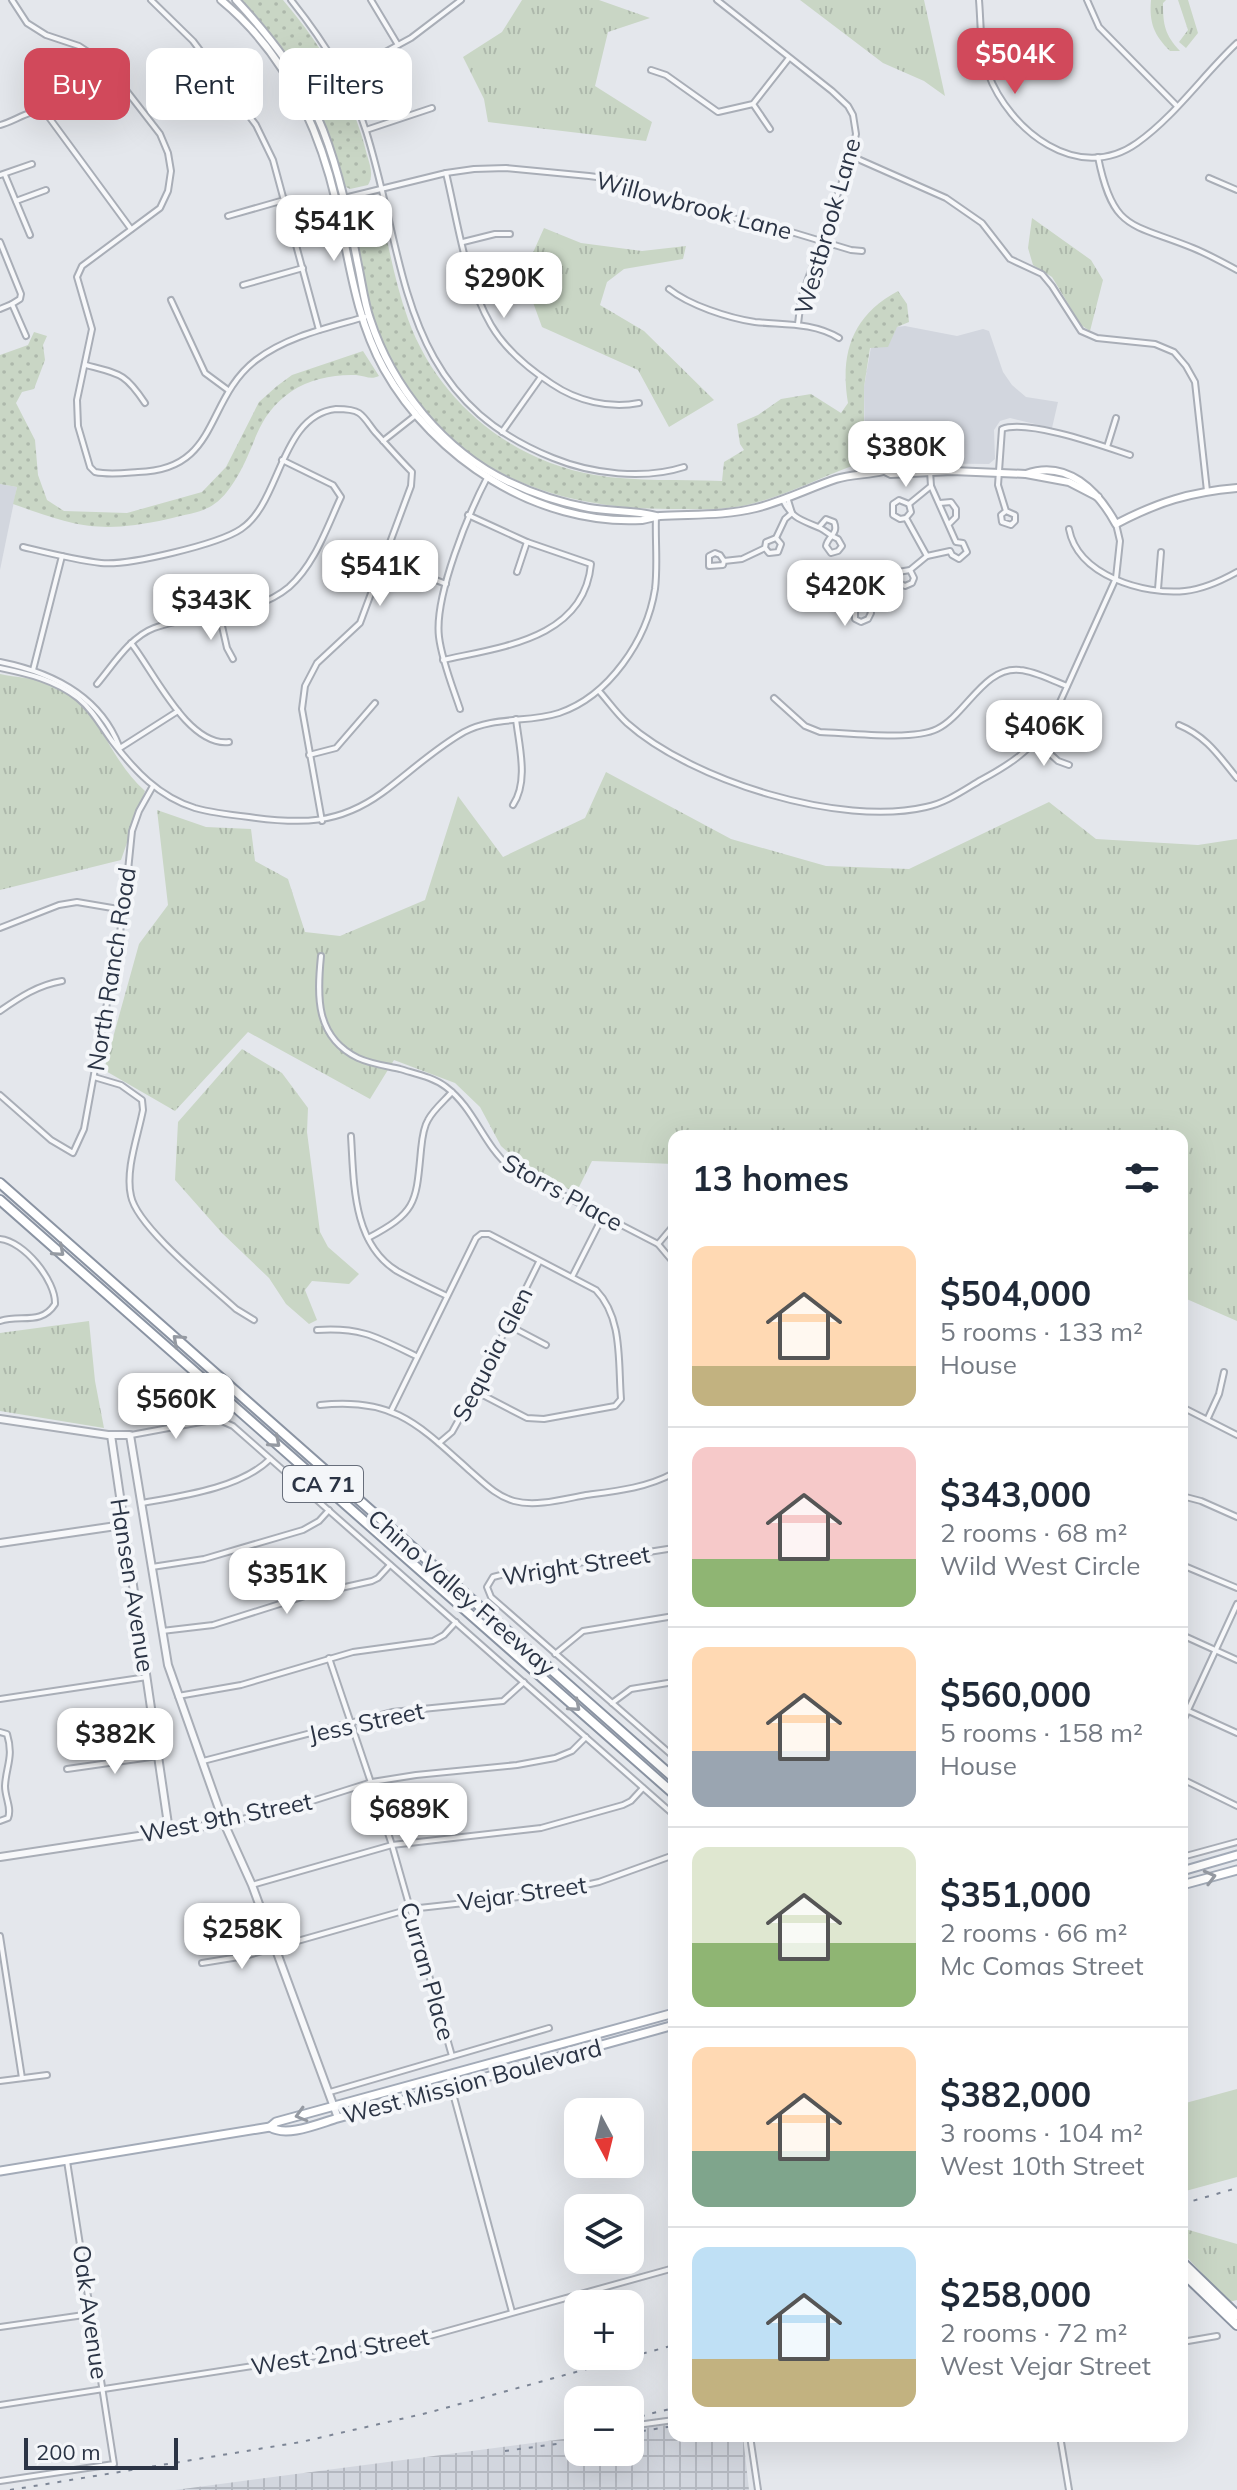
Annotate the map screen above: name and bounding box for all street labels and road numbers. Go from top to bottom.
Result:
street label: Westbrook Lane [787,134,867,318]
street label: Willowbrook Lane [593,164,795,246]
street label: North Ranch Road [80,865,142,1073]
street label: Storrs Place [498,1147,628,1237]
street label: Sequoia Glen [445,1282,539,1426]
road number: CA 71 [283,1466,363,1502]
street label: Hansen Avenue [104,1496,162,1674]
street label: Chino Valley Freeway [362,1502,562,1682]
street label: Wright Street [500,1539,652,1591]
street label: Jess Street [305,1695,427,1749]
street label: West 9th Street [138,1786,314,1848]
street label: Vejar Street [456,1869,588,1917]
street label: Curran Place [394,1898,462,2044]
street label: West Mission Boulevard [339,2032,605,2130]
street label: Oak Avenue [67,2243,115,2381]
street label: West 2nd Street [249,2321,431,2381]

